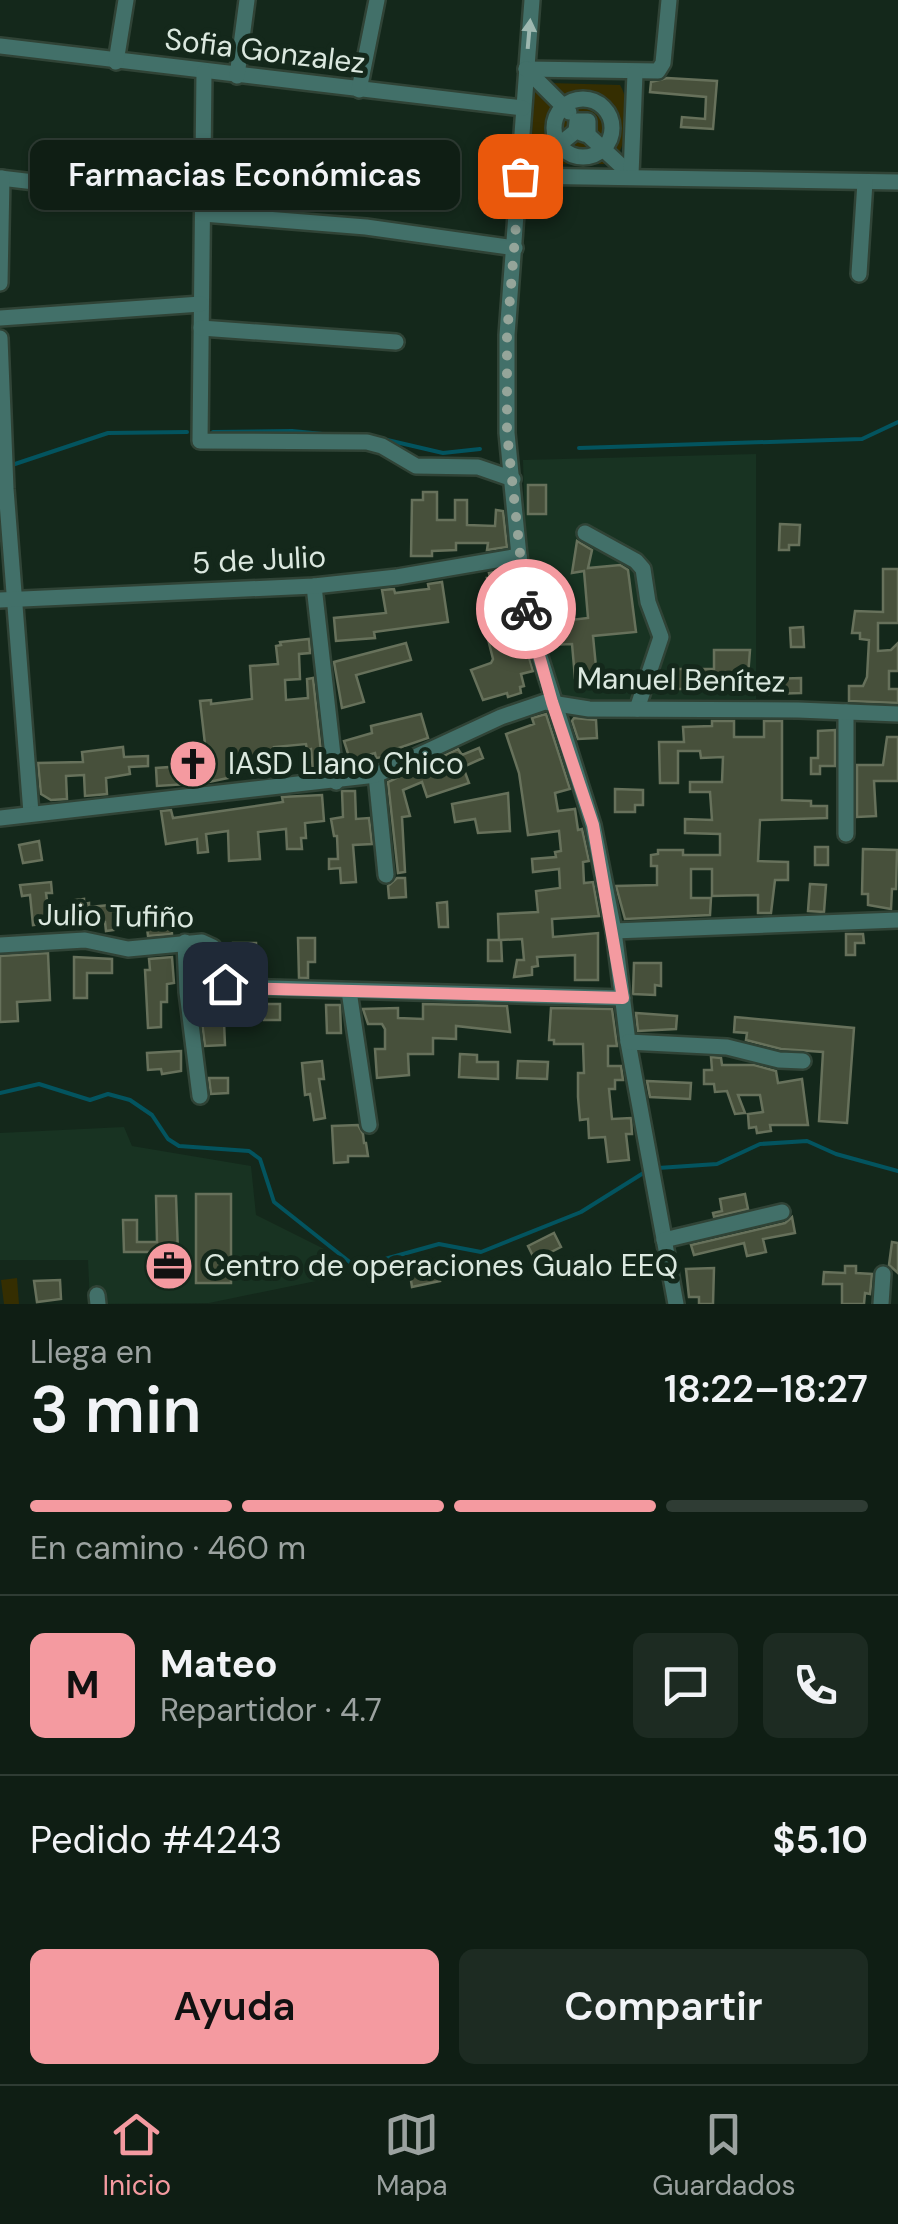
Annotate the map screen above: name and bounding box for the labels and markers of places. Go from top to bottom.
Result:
pin [478,134,563,219]
callout: Farmacias Económicas [30,141,460,211]
church icon: IASD Llano Chico [167,738,219,790]
place label: IASD Llano Chico [228,744,464,783]
pin [183,942,268,1027]
office icon: Centro de operaciones Gualo EEQ [143,1240,195,1292]
place label: Centro de operaciones Gualo EEQ [204,1246,678,1285]

